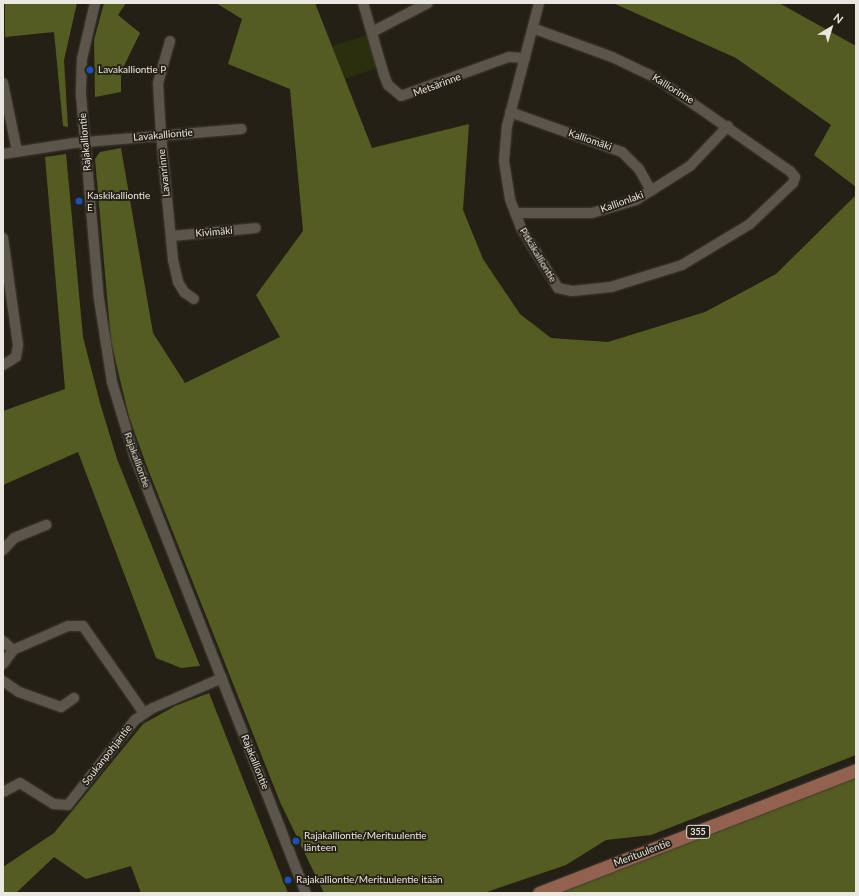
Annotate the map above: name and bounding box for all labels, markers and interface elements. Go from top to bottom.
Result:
north arrow [811,8,851,48]
text: N [831,10,846,26]
place label: Lavakalliontie P [98,64,166,76]
marker: Lavakalliontie P [85,65,95,75]
street label: Metsärinne [412,71,462,99]
street label: Kalliorinne [650,72,696,106]
street label: Rajakalliontie [76,112,94,172]
street label: Lavakalliontie [133,126,193,144]
street label: Kalliomäki [567,127,613,153]
street label: Lavanrinne [156,148,172,198]
place label: Kaskikalliontie E [87,189,150,212]
street label: Kallionlaki [599,189,645,215]
marker: Kaskikalliontie E [74,196,84,206]
street label: Kivimäki [195,224,233,240]
street label: Pitkäkalliontie [517,225,559,285]
street label: Rajakalliontie [121,431,153,489]
street label: Soukanpohjantie [80,722,134,788]
street label: Rajakalliontie [239,733,271,791]
road number: 355 [686,825,710,839]
place label: Rajakalliontie/Merituulentie länteen [304,829,427,852]
marker: Rajakalliontie/Merituulentie länteen [291,836,301,846]
street label: Merituulentie [612,837,672,869]
place label: Rajakalliontie/Merituulentie itään [296,874,443,886]
marker: Rajakalliontie/Merituulentie itään [283,875,293,885]

